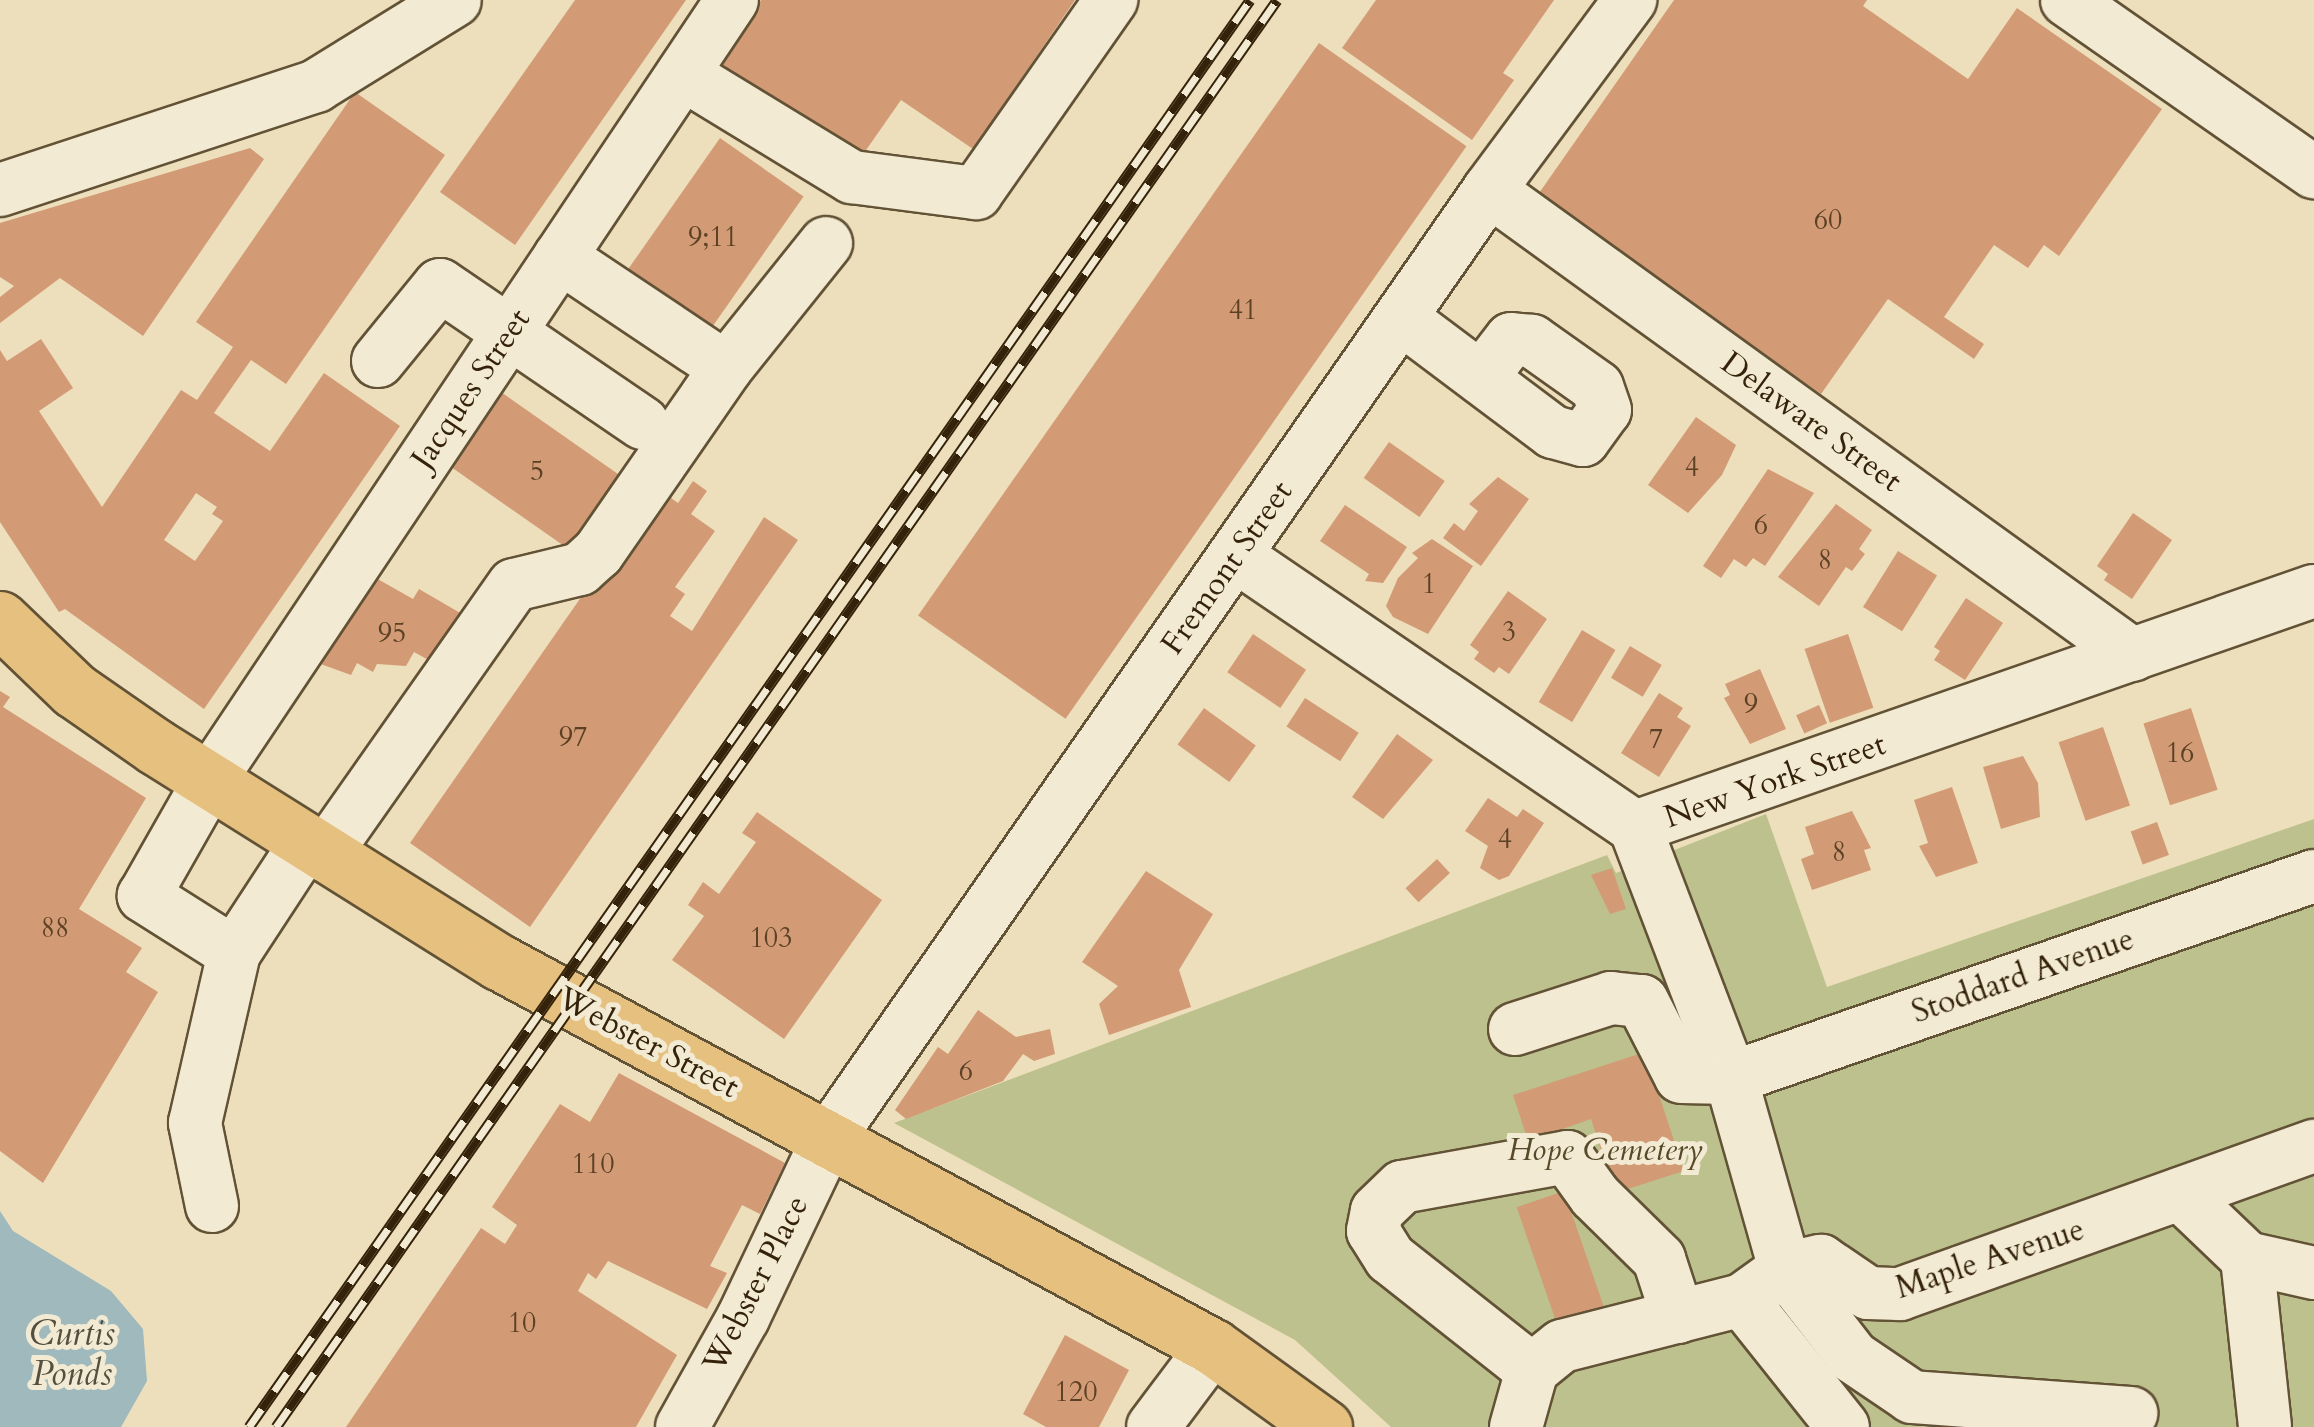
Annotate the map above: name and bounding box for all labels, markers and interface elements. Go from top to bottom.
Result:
house number: 60 [1814,203,1842,237]
house number: 9;11 [688,220,738,254]
house number: 41 [1229,293,1257,327]
street label: Jacques Street [403,302,539,476]
street label: Delaware Street [1713,344,1909,500]
house number: 4 [1685,450,1699,484]
house number: 5 [530,454,544,488]
street label: Fremont Street [1153,474,1301,662]
house number: 6 [1754,508,1768,542]
house number: 8 [1818,543,1832,577]
house number: 1 [1422,567,1436,601]
house number: 3 [1502,615,1516,649]
house number: 95 [378,616,406,650]
house number: 9 [1744,687,1758,721]
house number: 97 [559,720,587,754]
house number: 7 [1649,722,1663,756]
street label: New York Street [1659,725,1891,837]
house number: 16 [2166,736,2194,770]
house number: 4 [1498,822,1512,856]
house number: 8 [1832,835,1846,869]
house number: 88 [41,911,69,945]
street label: Stoddard Avenue [1907,920,2139,1032]
house number: 103 [749,921,793,955]
street label: Webster Street [551,979,745,1107]
house number: 6 [959,1054,973,1088]
park label: Hope Cemetery [1507,1131,1703,1169]
house number: 110 [571,1147,615,1181]
street label: Webster Place [695,1189,817,1379]
street label: Maple Avenue [1891,1210,2089,1308]
house number: 10 [508,1306,536,1340]
water label: Curtis Ponds [29,1313,115,1395]
house number: 120 [1054,1375,1098,1409]

